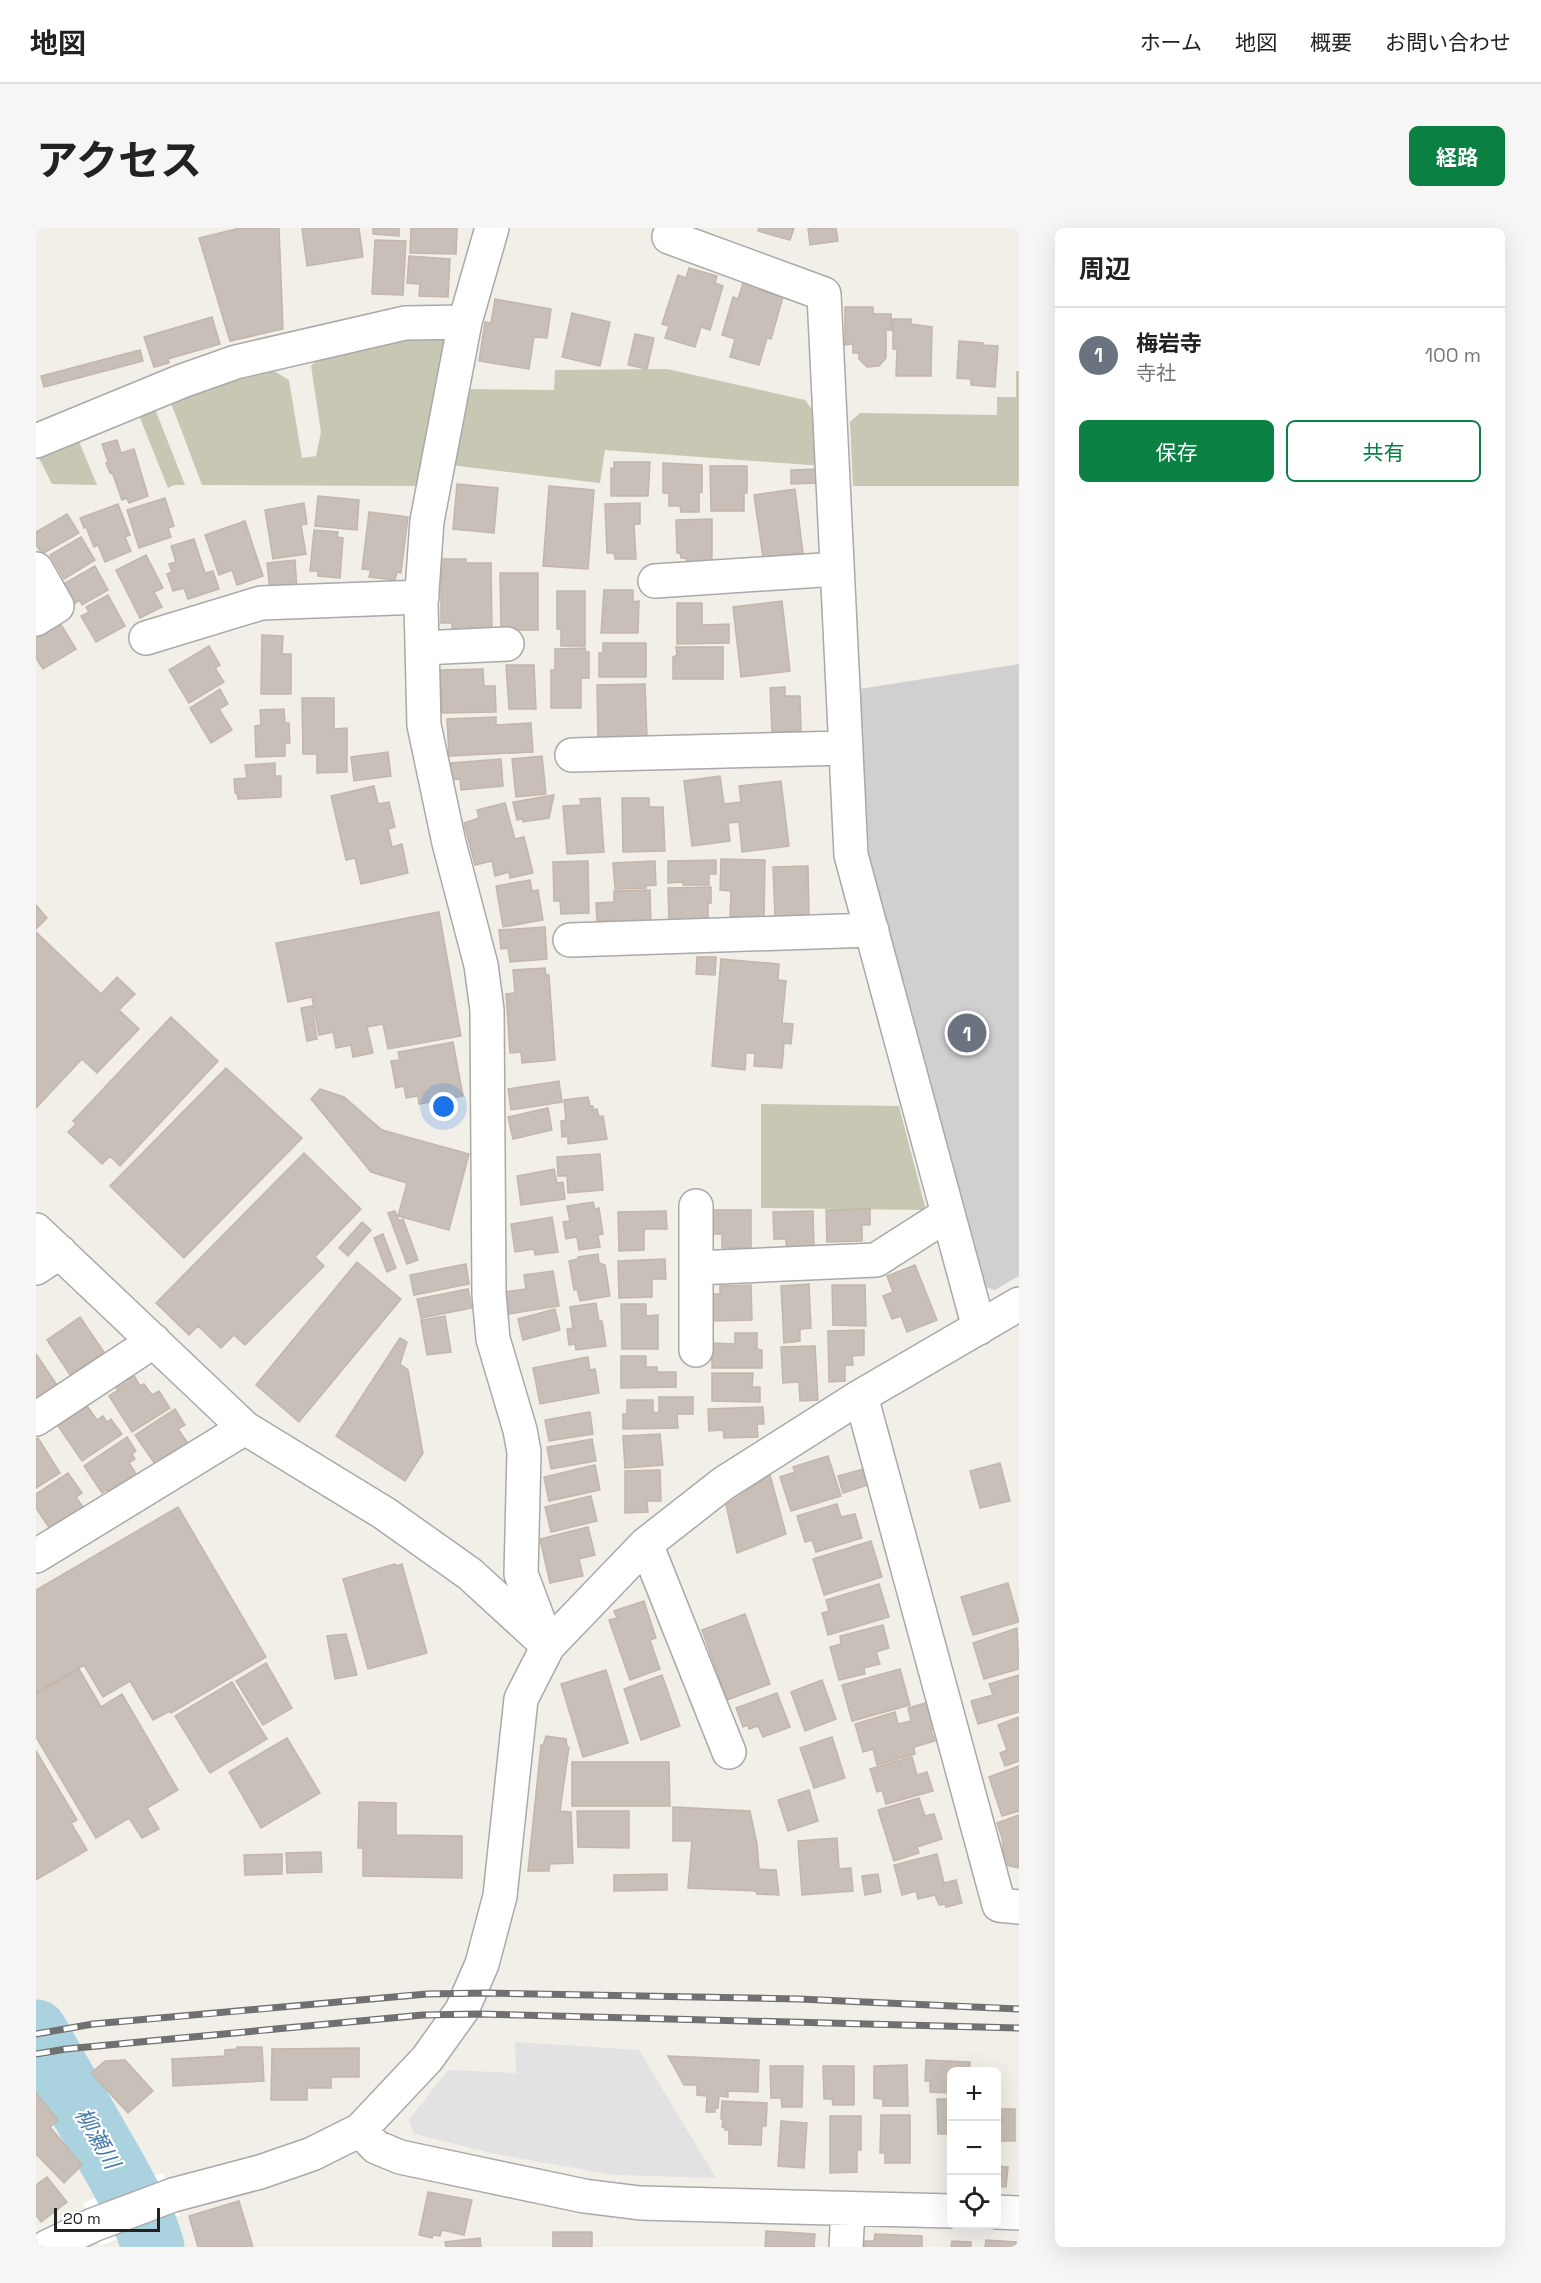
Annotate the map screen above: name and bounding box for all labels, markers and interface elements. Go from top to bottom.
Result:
text: 地図 [30,25,86,61]
text: ホーム [1140,29,1202,56]
text: 地図 [1235,29,1277,56]
text: 概要 [1310,29,1352,56]
text: お問い合わせ [1385,29,1511,56]
button: 経路 [1409,126,1505,186]
text: アクセス [36,134,202,187]
text: 周辺 [1079,252,1131,286]
text: 梅岩寺 [1136,329,1202,357]
text: 1 [1094,342,1103,368]
text: 100 m [1425,342,1481,368]
text: 寺社 [1136,360,1176,386]
button: 保存 [1079,420,1274,482]
button: 共有 [1286,420,1481,482]
pin: 1 [948,1010,986,1056]
your location [429,1092,458,1121]
map controls [947,2067,1001,2229]
button: + [947,2067,1001,2121]
water label: 柳瀬川 [69,2102,128,2175]
button: − [947,2121,1001,2175]
button: locate [947,2175,1001,2229]
scale bar [54,2205,160,2232]
text: 20 m [63,2208,101,2229]

